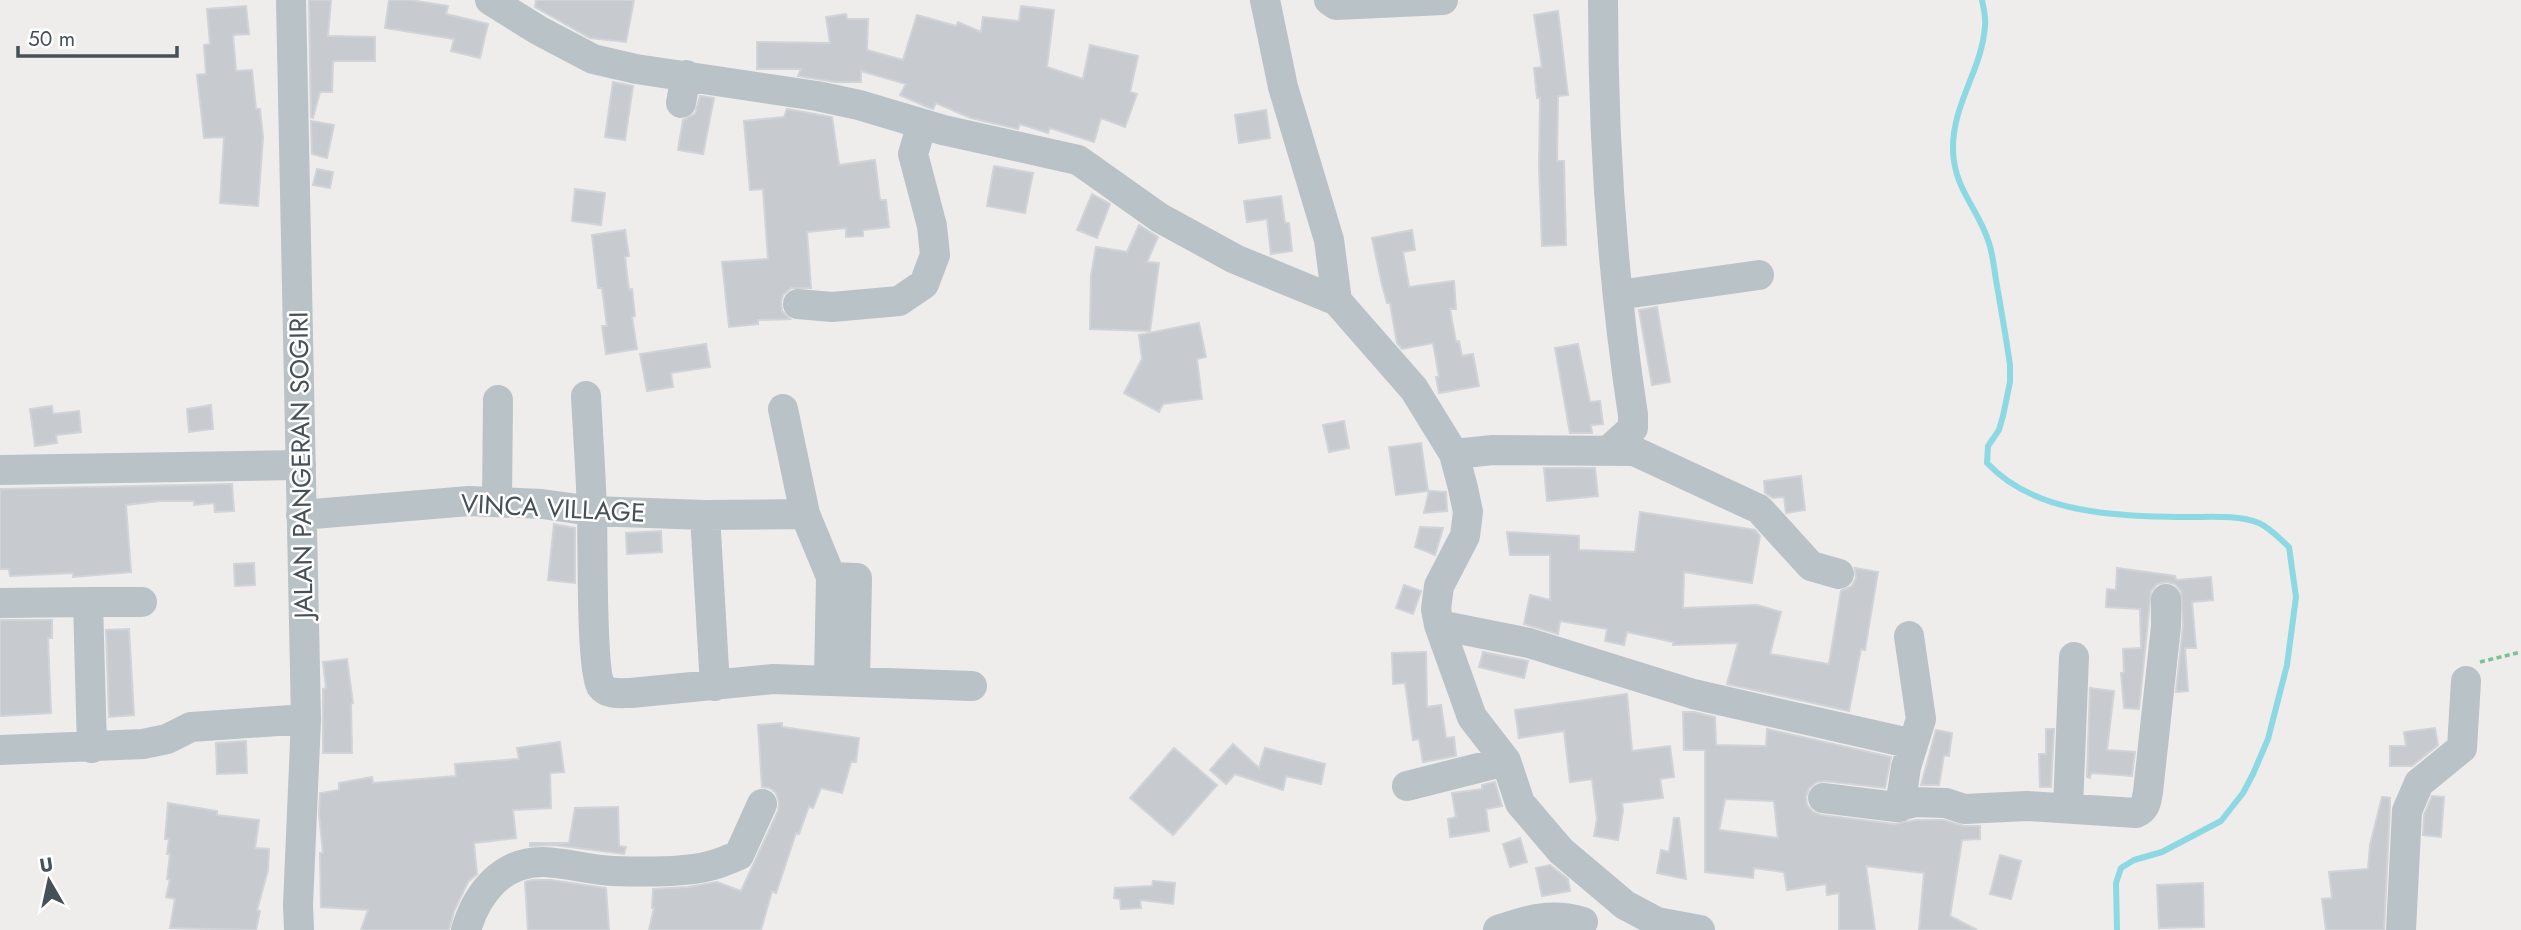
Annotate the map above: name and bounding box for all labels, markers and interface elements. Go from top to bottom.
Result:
scale bar [18,14,177,58]
text: 50 m [28,24,75,54]
street label: JALAN PANGERAN SOGIRI [279,311,323,622]
street label: VINCA VILLAGE [460,484,646,532]
north arrow [14,846,84,916]
text: U [38,850,55,879]

